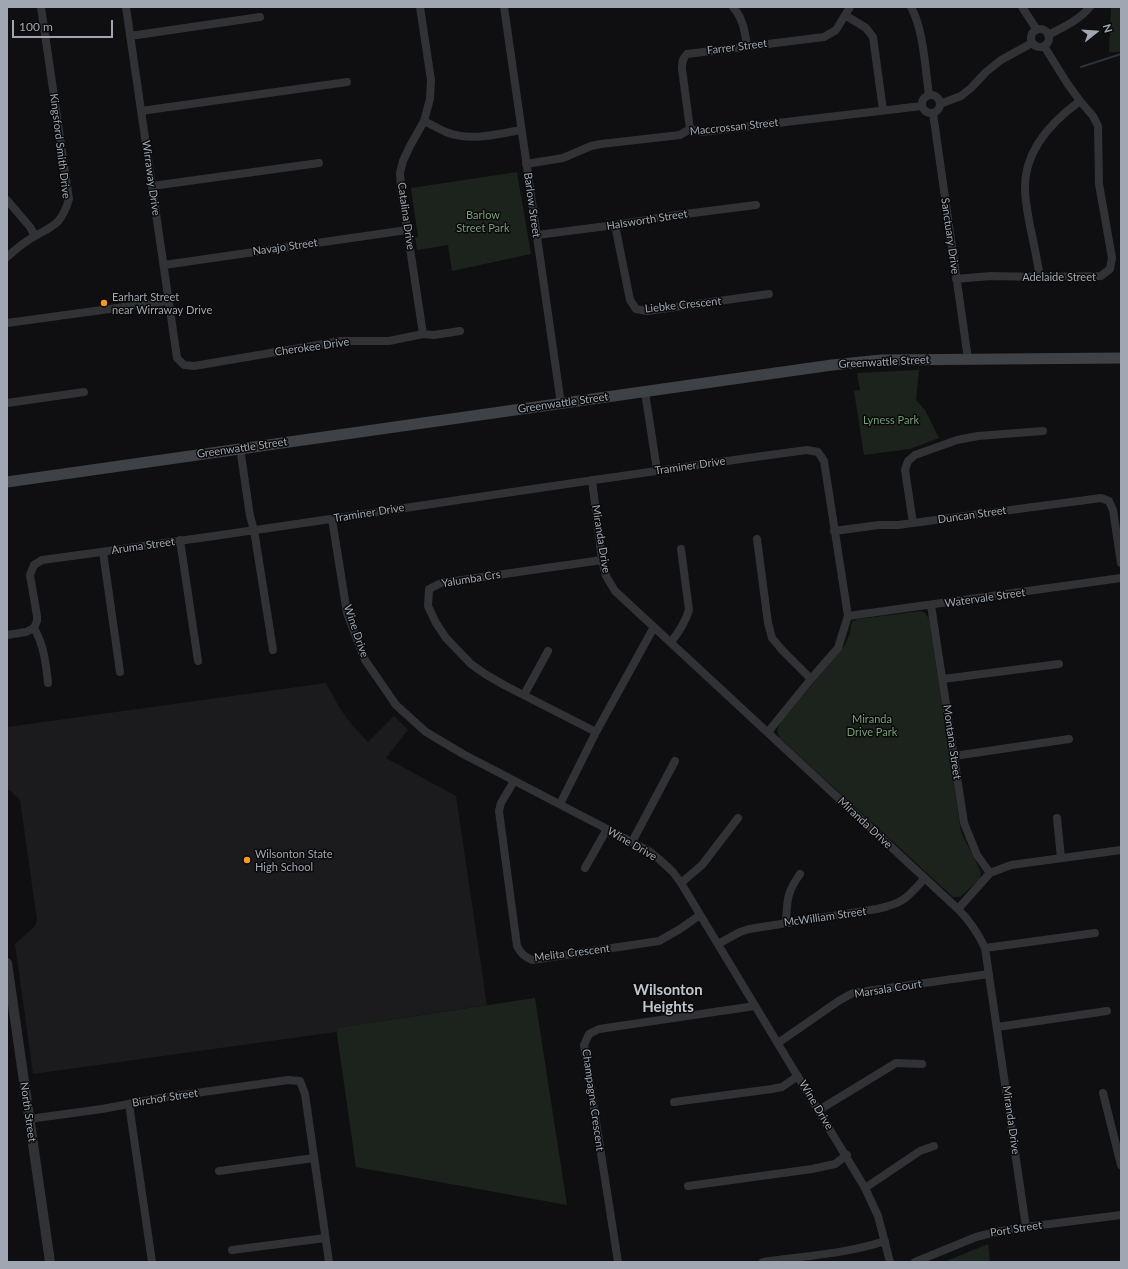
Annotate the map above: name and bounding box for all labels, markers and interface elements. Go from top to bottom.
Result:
scale bar [14,12,115,38]
north arrow [1076,12,1116,52]
text: 100 m [19,19,53,34]
text: N [1100,22,1115,34]
street label: Farrer Street [706,37,768,57]
street label: Kingsford Smith Drive [47,93,73,199]
street label: Maccrossan Street [689,116,779,138]
street label: Wirraway Drive [139,139,163,217]
street label: Barlow Street [521,172,543,238]
street label: Catalina Drive [395,181,417,251]
street label: Sanctuary Drive [938,197,962,275]
street label: Halsworth Street [606,207,688,233]
park label: Barlow Street Park [456,208,510,234]
street label: Navajo Street [252,236,318,258]
street label: Adelaide Street [1022,270,1096,284]
place label: Earhart Street near Wirraway Drive [112,290,212,316]
street label: Liebke Crescent [644,294,722,316]
marker: Earhart Street near Wirraway Drive [99,298,109,308]
street label: Cherokee Drive [274,335,350,359]
street label: Greenwattle Street [838,353,930,371]
street label: Greenwattle Street [517,390,609,416]
park label: Lyness Park [863,413,919,427]
street label: Greenwattle Street [196,435,288,461]
street label: Traminer Drive [654,454,726,478]
street label: Traminer Drive [333,501,405,525]
street label: Miranda Drive [589,504,613,574]
street label: Duncan Street [937,504,1007,526]
street label: Aruma Street [110,535,176,557]
street label: Yalumba Crs [441,568,501,590]
street label: Watervale Street [944,586,1026,610]
street label: Wine Drive [341,603,371,659]
street label: Montana Street [940,704,964,780]
park label: Miranda Drive Park [847,712,897,738]
street label: Miranda Drive [835,795,895,851]
street label: Wine Drive [605,825,659,863]
place label: Wilsonton State High School [255,847,333,873]
marker: Wilsonton State High School [242,855,252,865]
street label: McWilliam Street [783,905,867,929]
street label: Melita Crescent [534,942,610,964]
street label: Marsala Court [853,977,923,1001]
district label: Wilsonton Heights [633,981,703,1016]
street label: Champagne Crescent [579,1048,607,1152]
street label: Wine Drive [796,1078,836,1132]
street label: North Street [17,1081,39,1143]
street label: Miranda Drive [1000,1085,1022,1155]
street label: Birchof Street [131,1086,199,1110]
street label: Port Street [989,1218,1043,1240]

